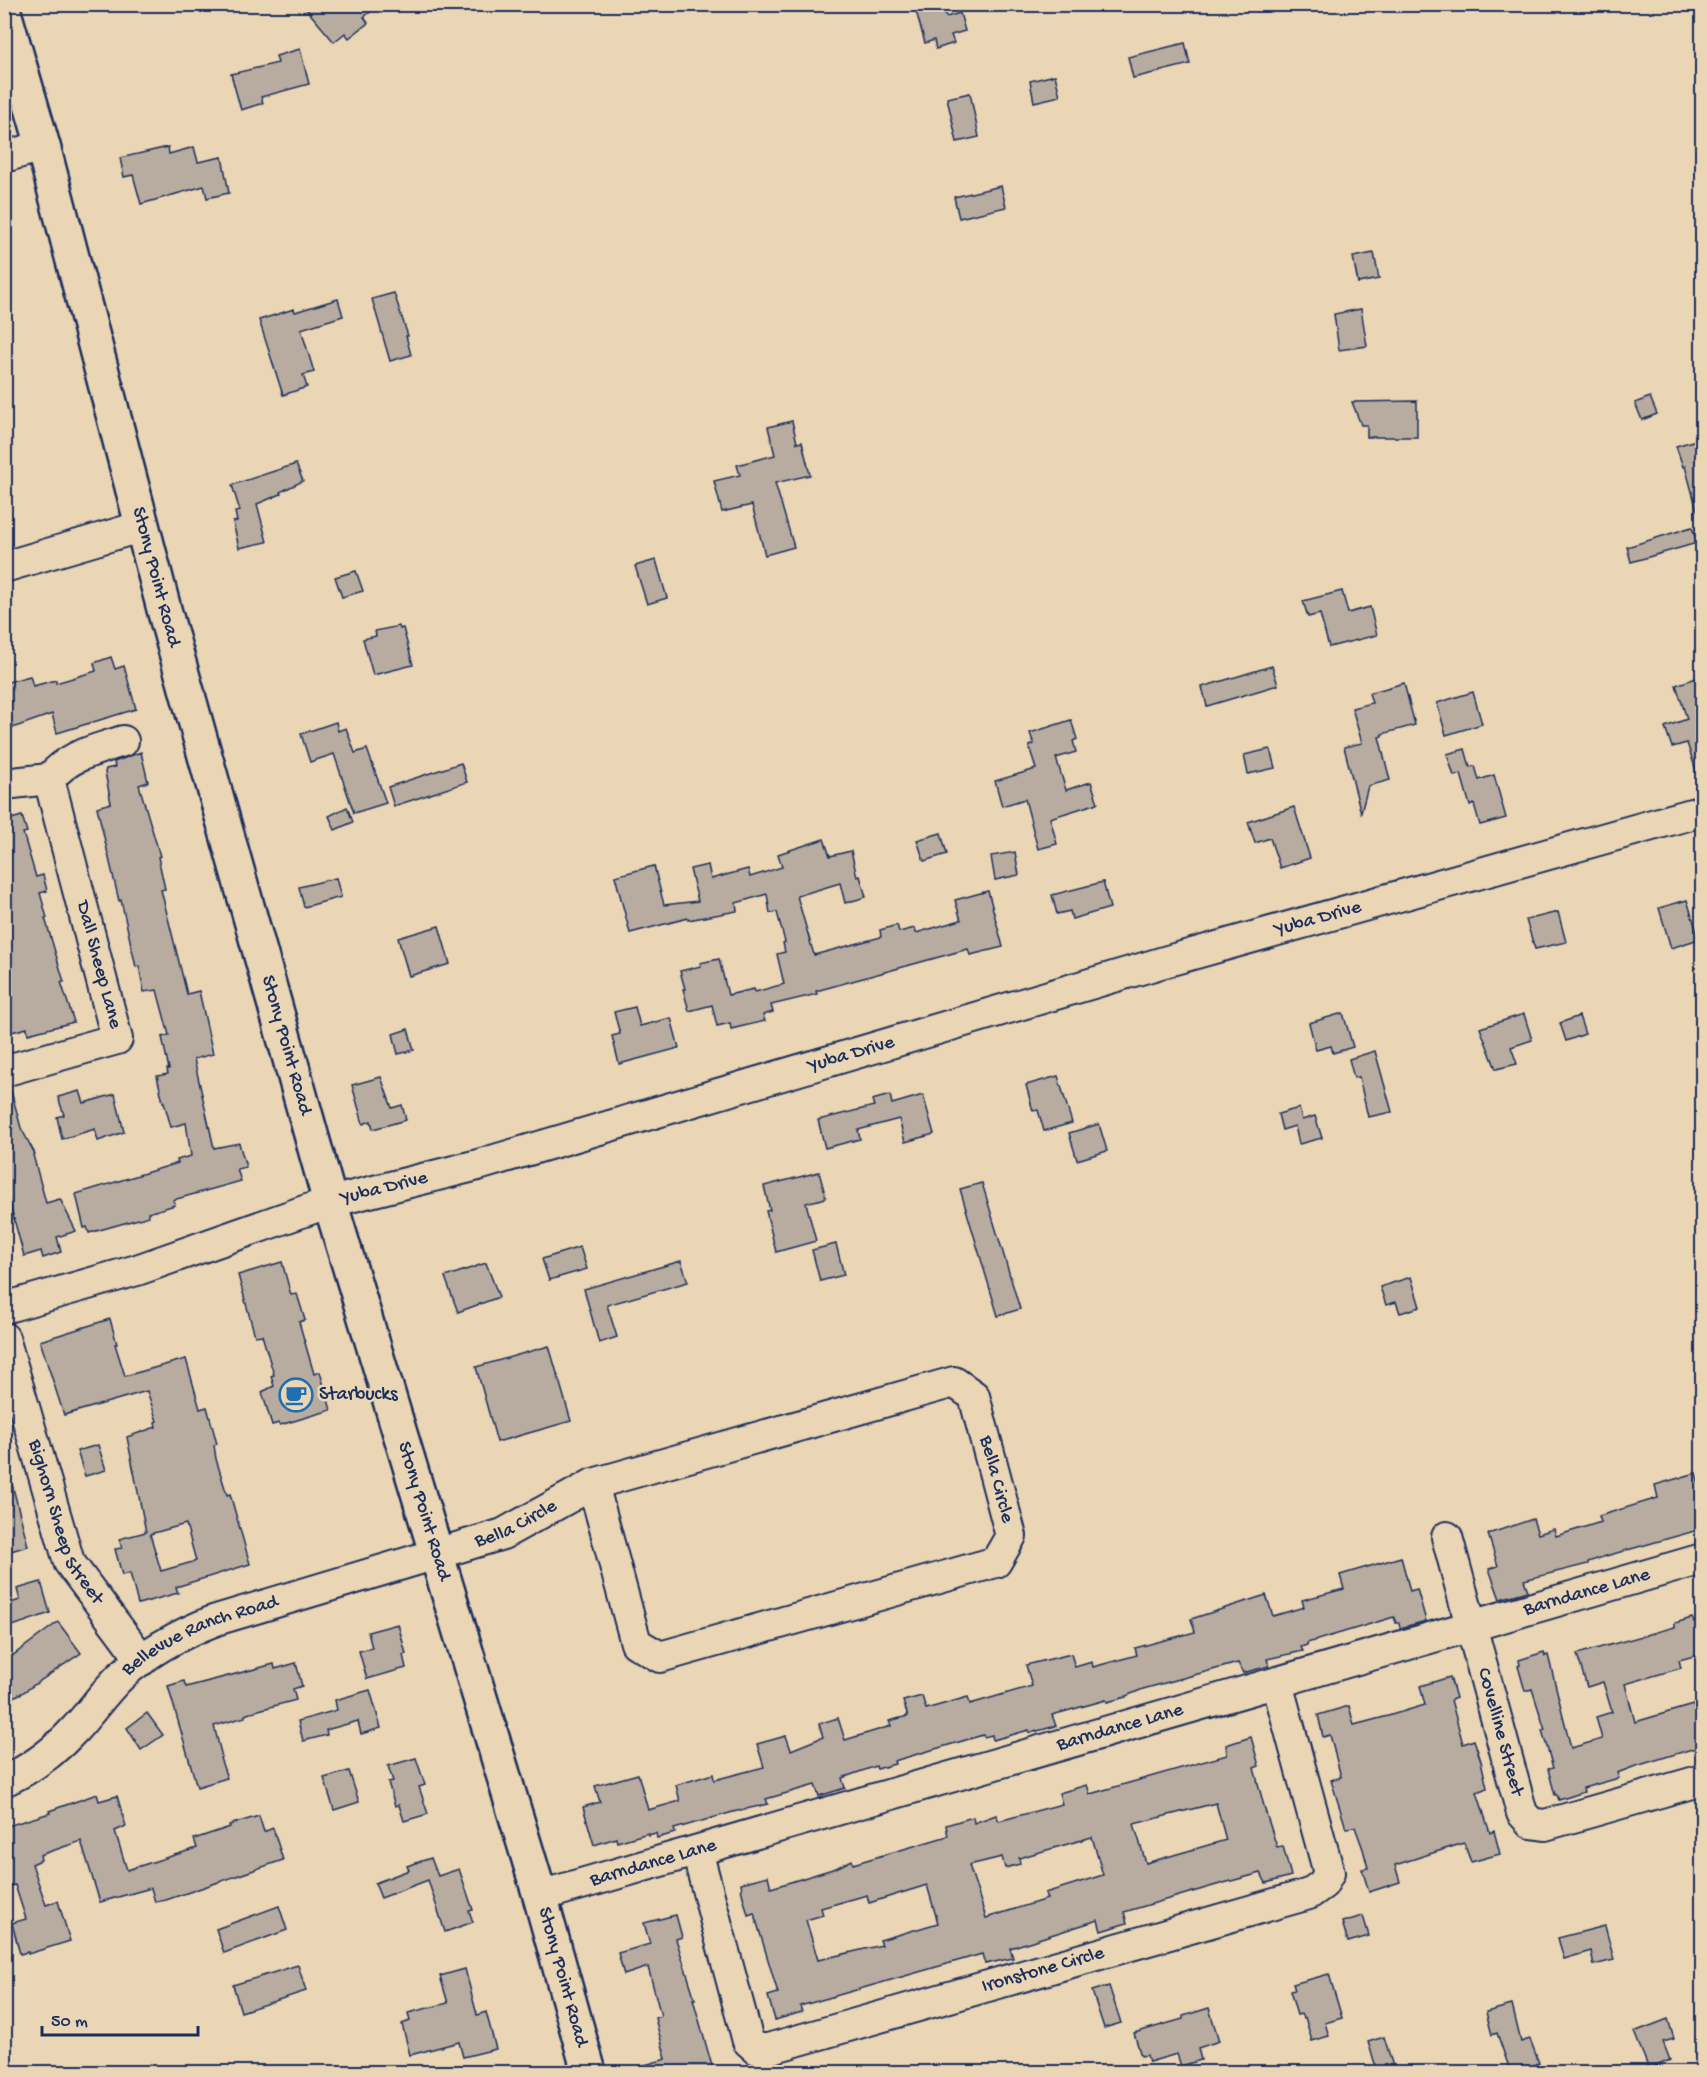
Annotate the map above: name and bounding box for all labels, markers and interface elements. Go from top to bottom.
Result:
street label: Stony Point Road [126,504,186,652]
street label: Yuba Drive [1270,895,1365,942]
street label: Dall Sheep Lane [69,897,126,1032]
street label: Stony Point Road [256,973,317,1120]
street label: Yuba Drive [804,1031,898,1079]
street label: Yuba Drive [337,1166,431,1211]
cafe icon: Starbucks [278,1377,314,1413]
place label: Starbucks [319,1384,398,1407]
street label: Bella Circle [973,1432,1019,1526]
street label: Bighorn Sheep Street [22,1436,109,1611]
street label: Stony Point Road [392,1439,456,1586]
street label: Bella Circle [471,1494,562,1554]
street label: Barndance Lane [1520,1563,1653,1622]
street label: Bellevue Ranch Road [117,1590,283,1682]
street label: Covelline Street [1472,1665,1529,1800]
street label: Barndance Lane [1053,1698,1187,1757]
street label: Barndance Lane [587,1834,720,1893]
street label: Stony Point Road [532,1905,594,2052]
street label: Ironstone Circle [979,1942,1108,1999]
scale bar [42,1999,198,2037]
text: 50 m [51,2012,88,2033]

